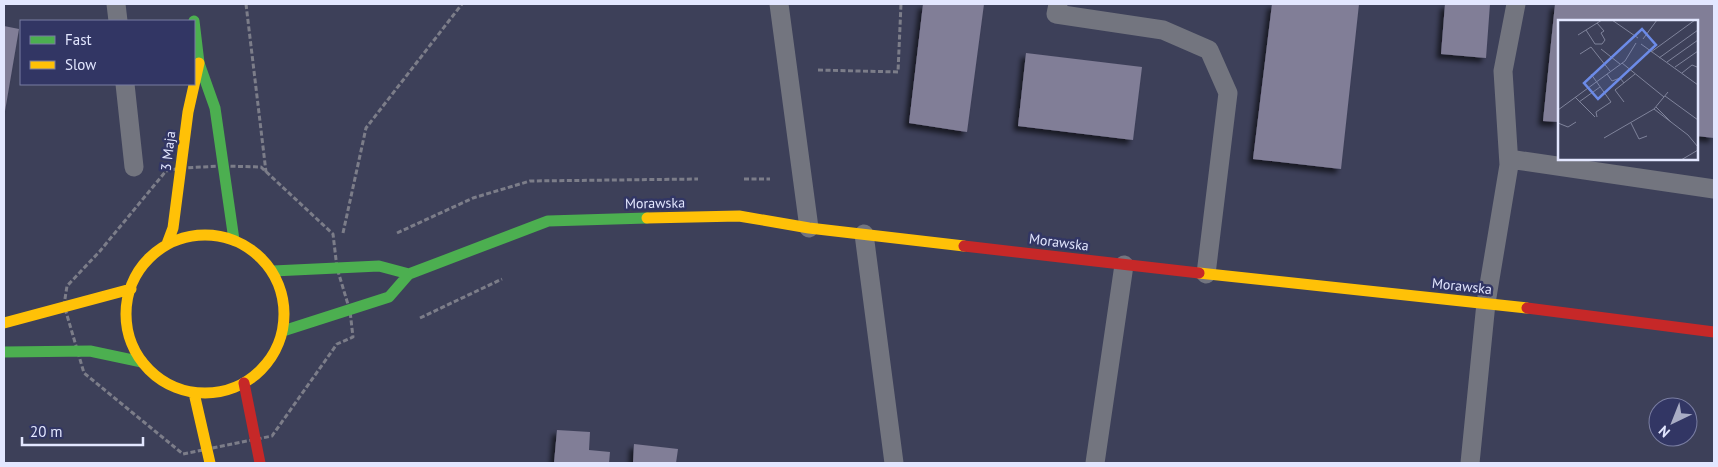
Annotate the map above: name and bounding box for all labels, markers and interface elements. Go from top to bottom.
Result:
legend [20,20,195,85]
inset map [1558,20,1698,160]
text: Fast [65,30,92,49]
text: Slow [65,55,96,74]
street label: 3 Maja [157,130,179,172]
street label: Morawska [625,193,685,213]
street label: Morawska [1028,229,1090,255]
street label: Morawska [1431,274,1493,298]
north arrow [1648,397,1698,447]
scale bar [22,414,144,446]
text: 20 m [30,422,63,441]
text: N [1655,422,1674,441]

